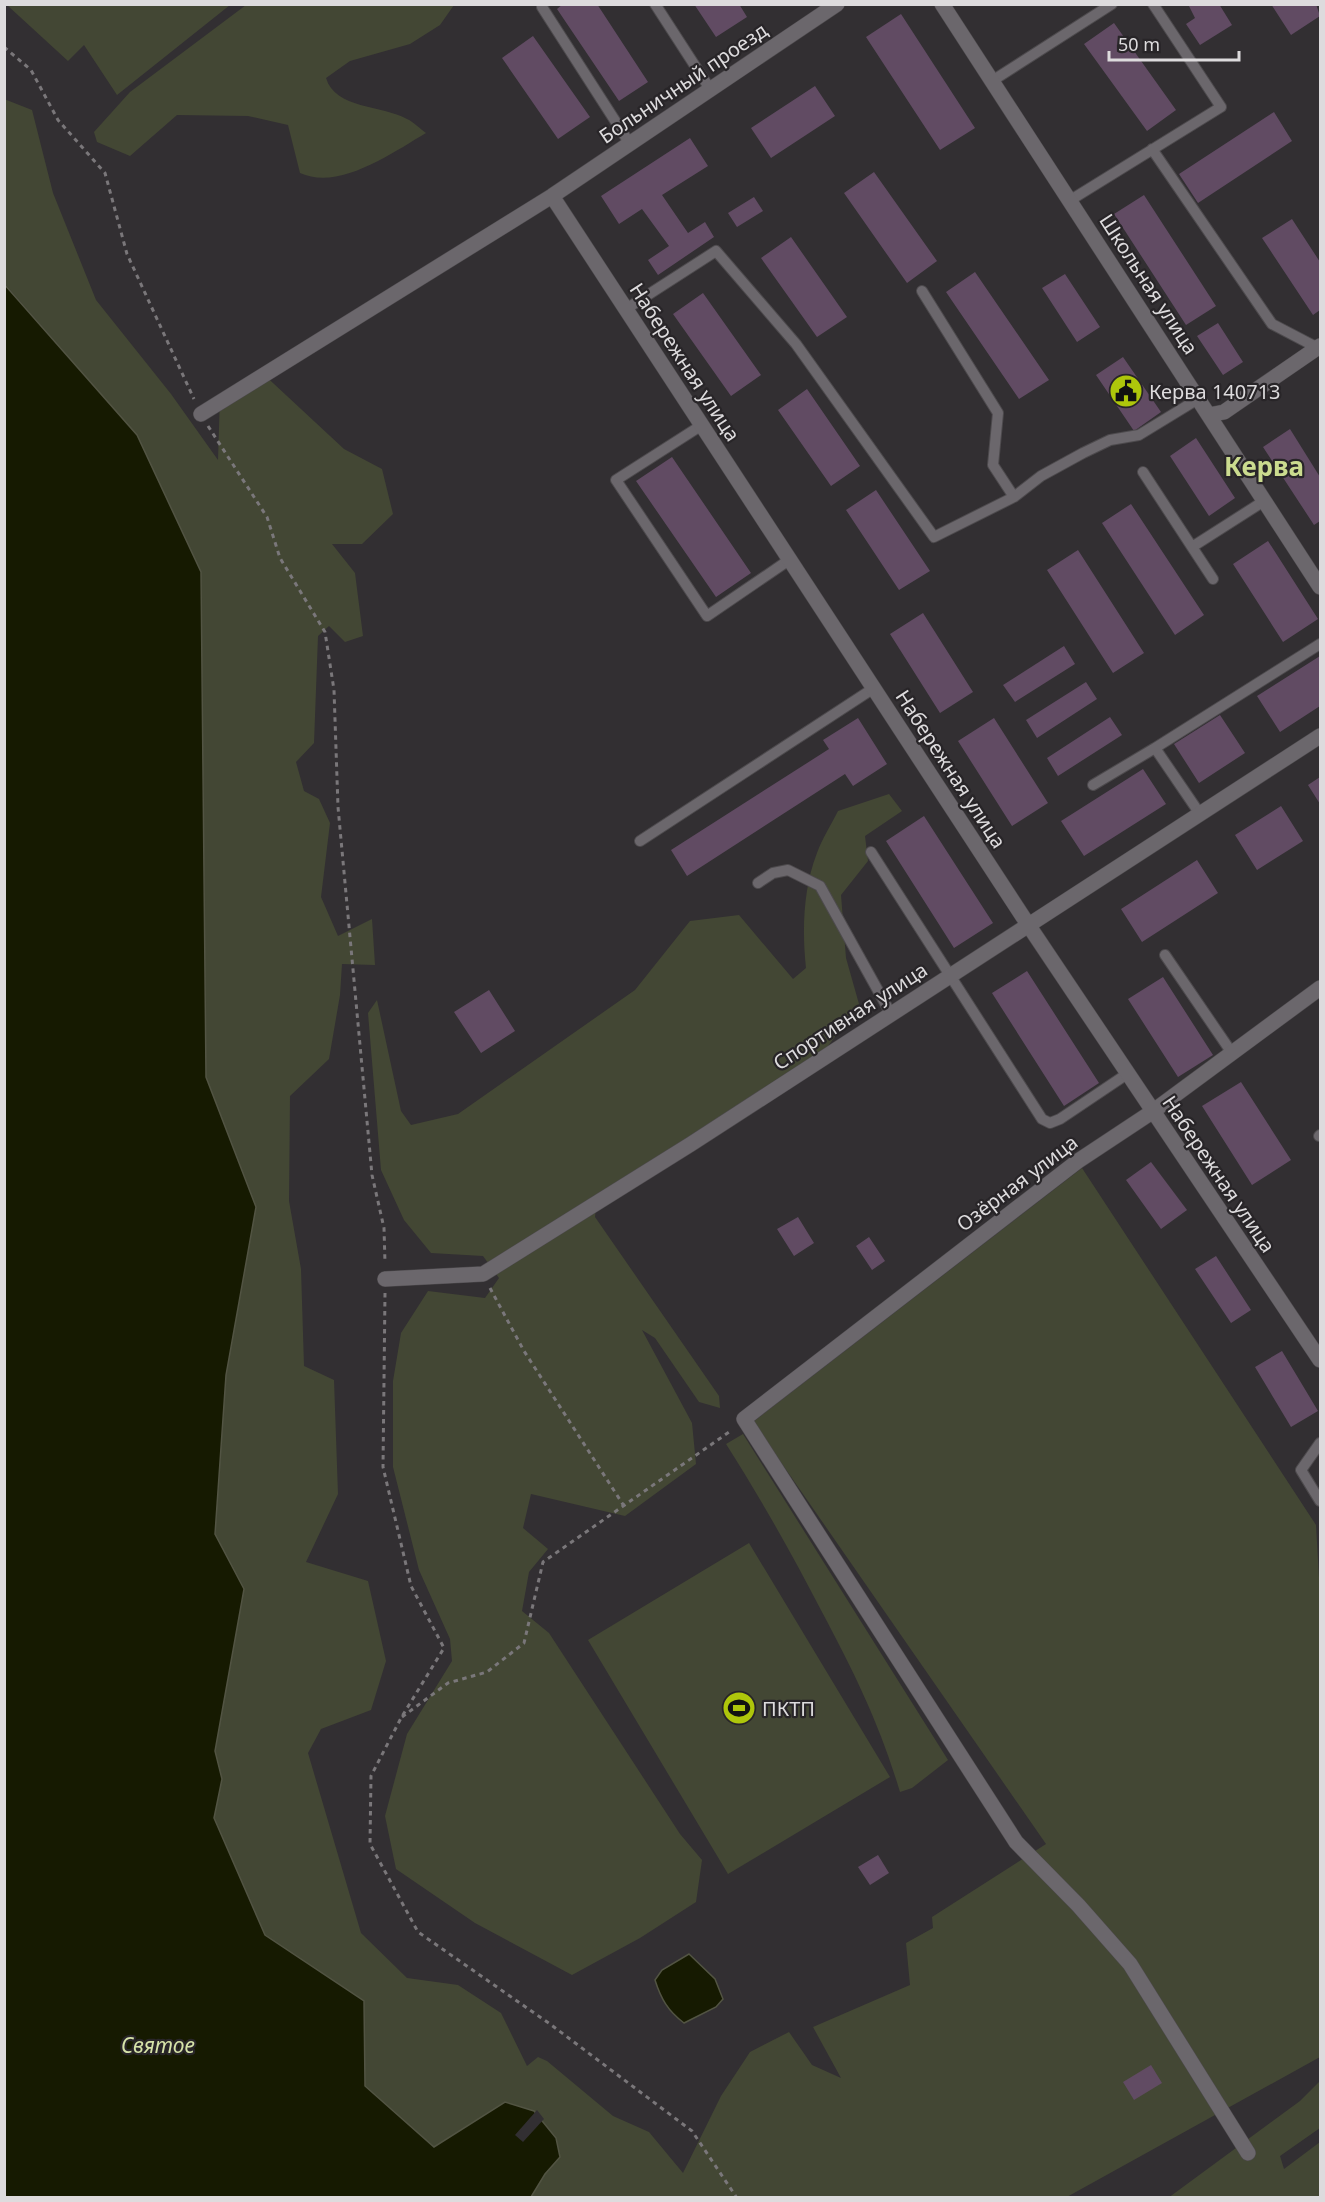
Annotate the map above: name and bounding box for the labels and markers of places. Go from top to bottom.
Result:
public building icon: Керва 140713 [1108,373,1144,409]
place label: Керва 140713 [1149,378,1281,405]
sports icon: ПКТП [721,1690,757,1726]
place label: ПКТП [762,1695,815,1722]

